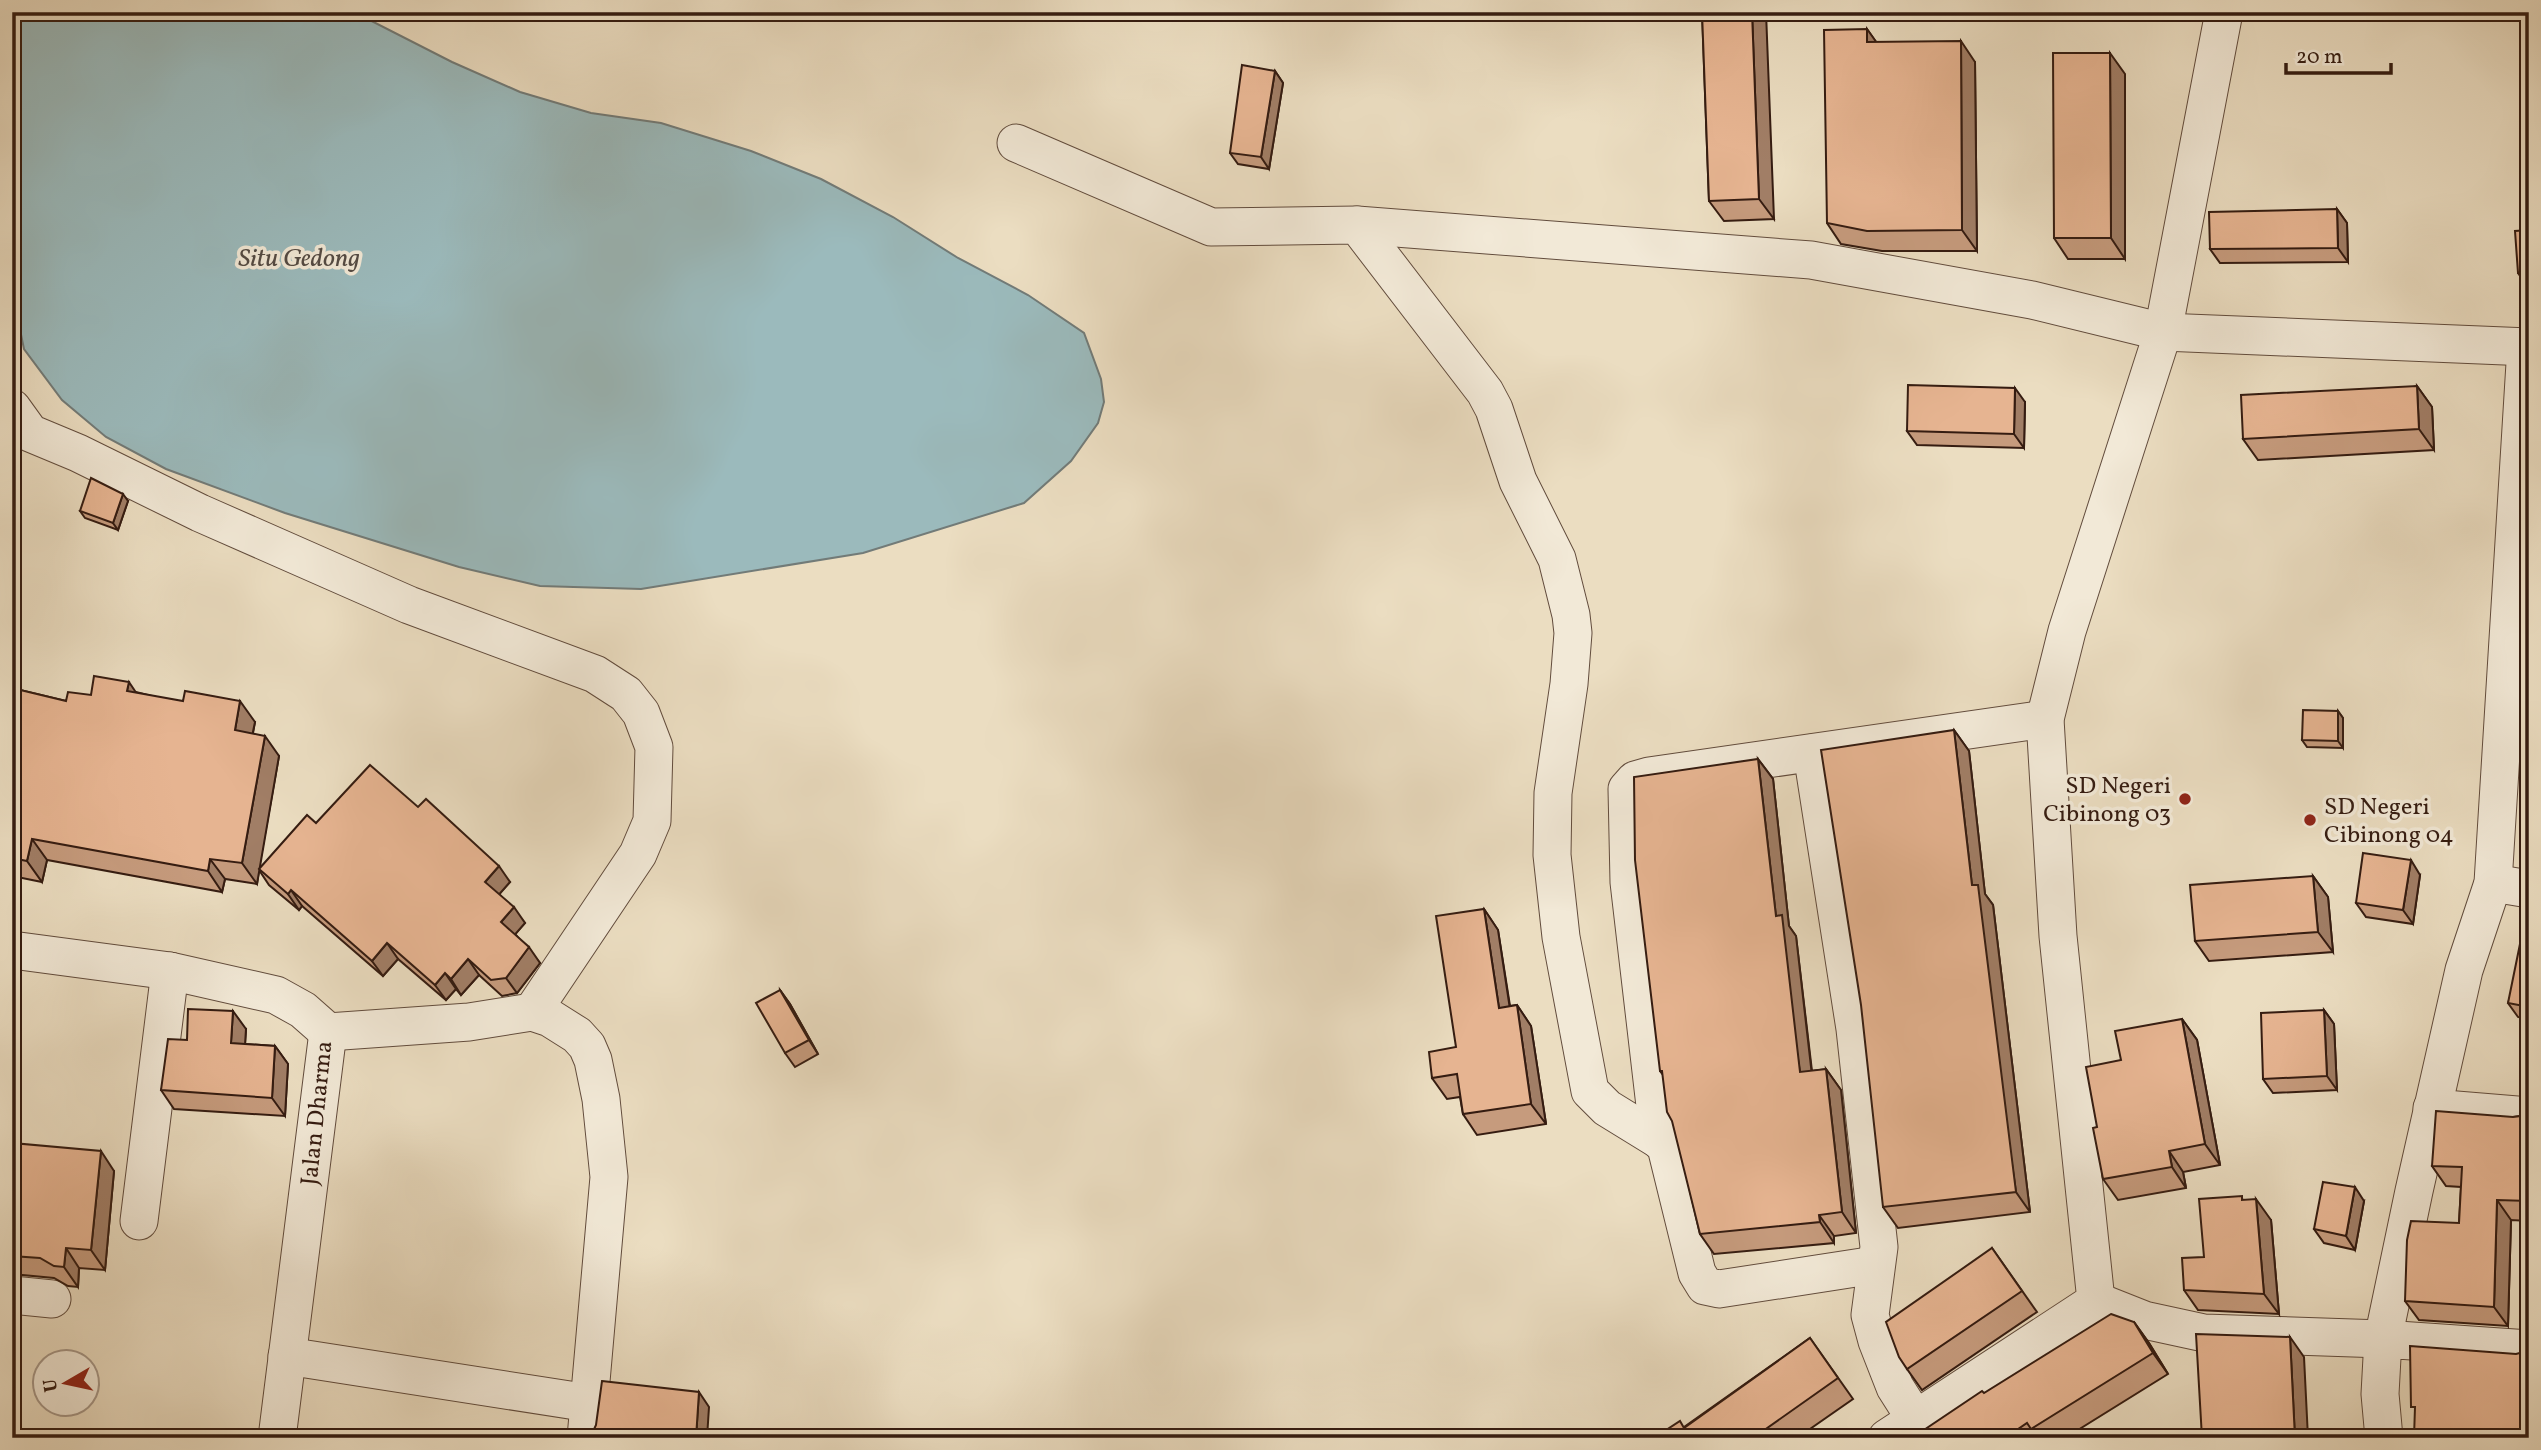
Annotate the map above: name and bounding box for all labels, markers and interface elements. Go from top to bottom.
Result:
scale bar [2286,32,2390,76]
text: 20 m [2296,43,2342,72]
water label: Situ Gedong [238,241,360,277]
place label: SD Negeri Cibinong 03 [2043,770,2171,832]
marker: SD Negeri Cibinong 03 [2177,791,2193,807]
place label: SD Negeri Cibinong 04 [2324,791,2454,853]
marker: SD Negeri Cibinong 04 [2302,812,2318,828]
street label: Jalan Dharma [293,1039,342,1187]
north arrow [32,1348,102,1418]
text: U [37,1377,65,1394]

